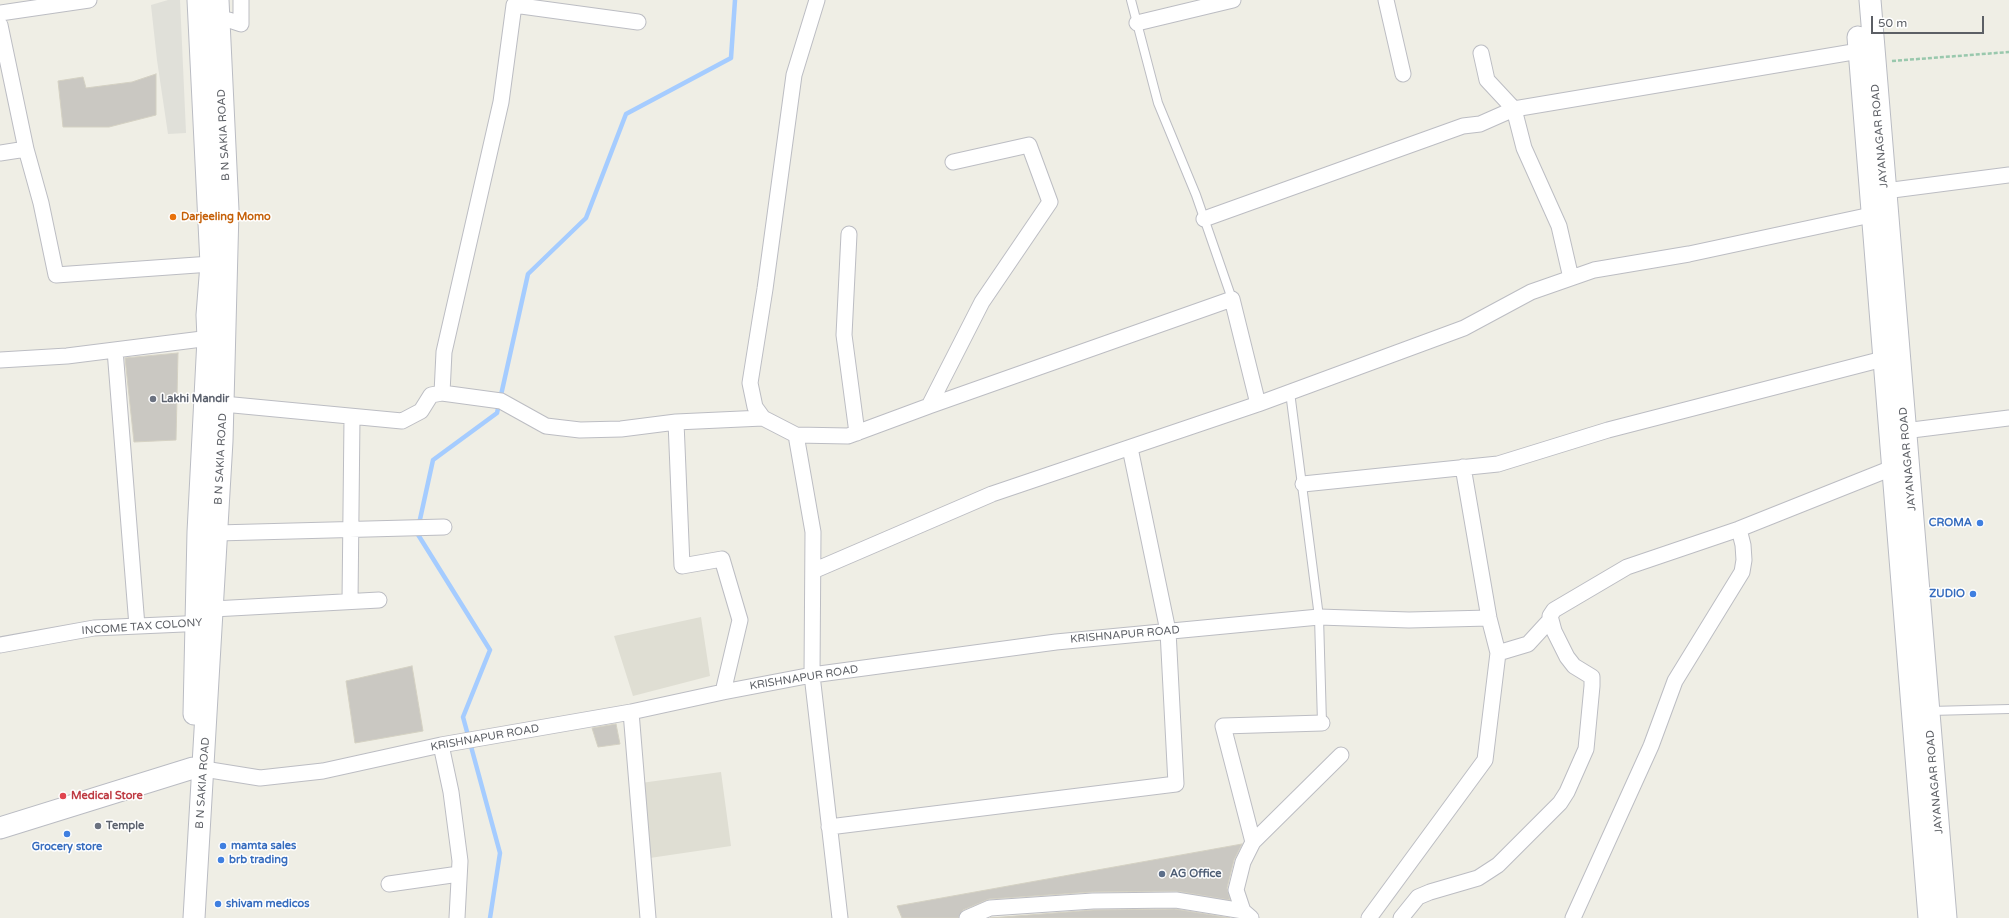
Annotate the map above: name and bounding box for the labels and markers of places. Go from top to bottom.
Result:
place label: Darjeeling Momo [181,210,271,224]
marker: Darjeeling Momo [168,212,178,222]
place label: Lakhi Mandir [161,392,229,406]
marker: Lakhi Mandir [148,394,158,404]
place label: CROMA [1929,516,1972,530]
marker: CROMA [1975,518,1985,528]
place label: ZUDIO [1929,587,1965,601]
marker: ZUDIO [1968,589,1978,599]
place label: Medical Store [71,789,143,803]
marker: Medical Store [58,791,68,801]
place label: Temple [106,819,144,833]
marker: Temple [93,821,103,831]
marker: Grocery store [62,829,72,839]
place label: mamta sales [231,839,296,853]
place label: Grocery store [32,840,102,854]
marker: mamta sales [218,841,228,851]
place label: brb trading [229,853,288,867]
marker: brb trading [216,855,226,865]
place label: AG Office [1170,867,1222,881]
marker: AG Office [1157,869,1167,879]
place label: shivam medicos [226,897,309,911]
marker: shivam medicos [213,899,223,909]

